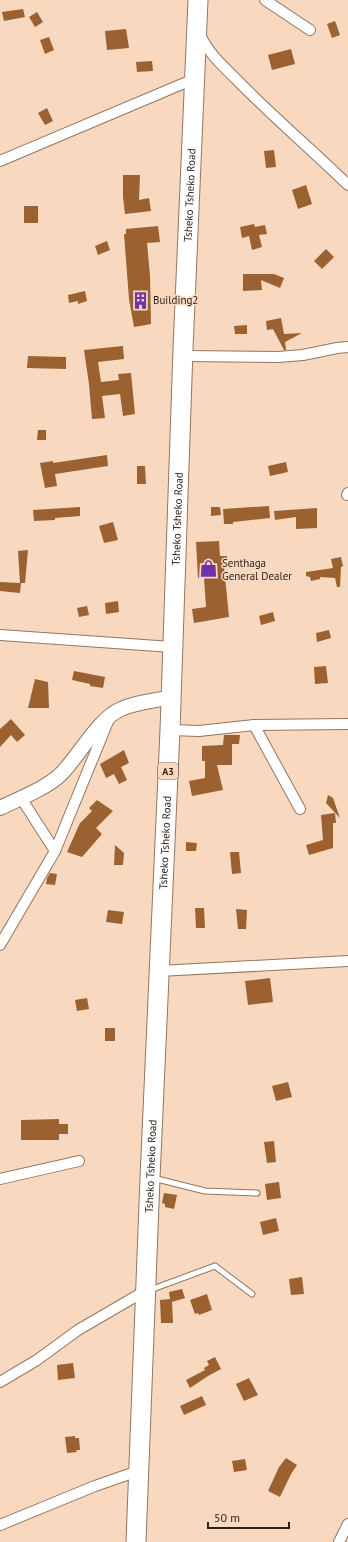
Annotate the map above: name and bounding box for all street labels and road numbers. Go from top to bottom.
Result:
street label: Tsheko Tsheko Road [181,148,199,242]
street label: Tsheko Tsheko Road [169,472,186,566]
road number: A3 [158,763,178,779]
street label: Tsheko Tsheko Road [156,796,174,890]
street label: Tsheko Tsheko Road [142,1119,160,1213]

